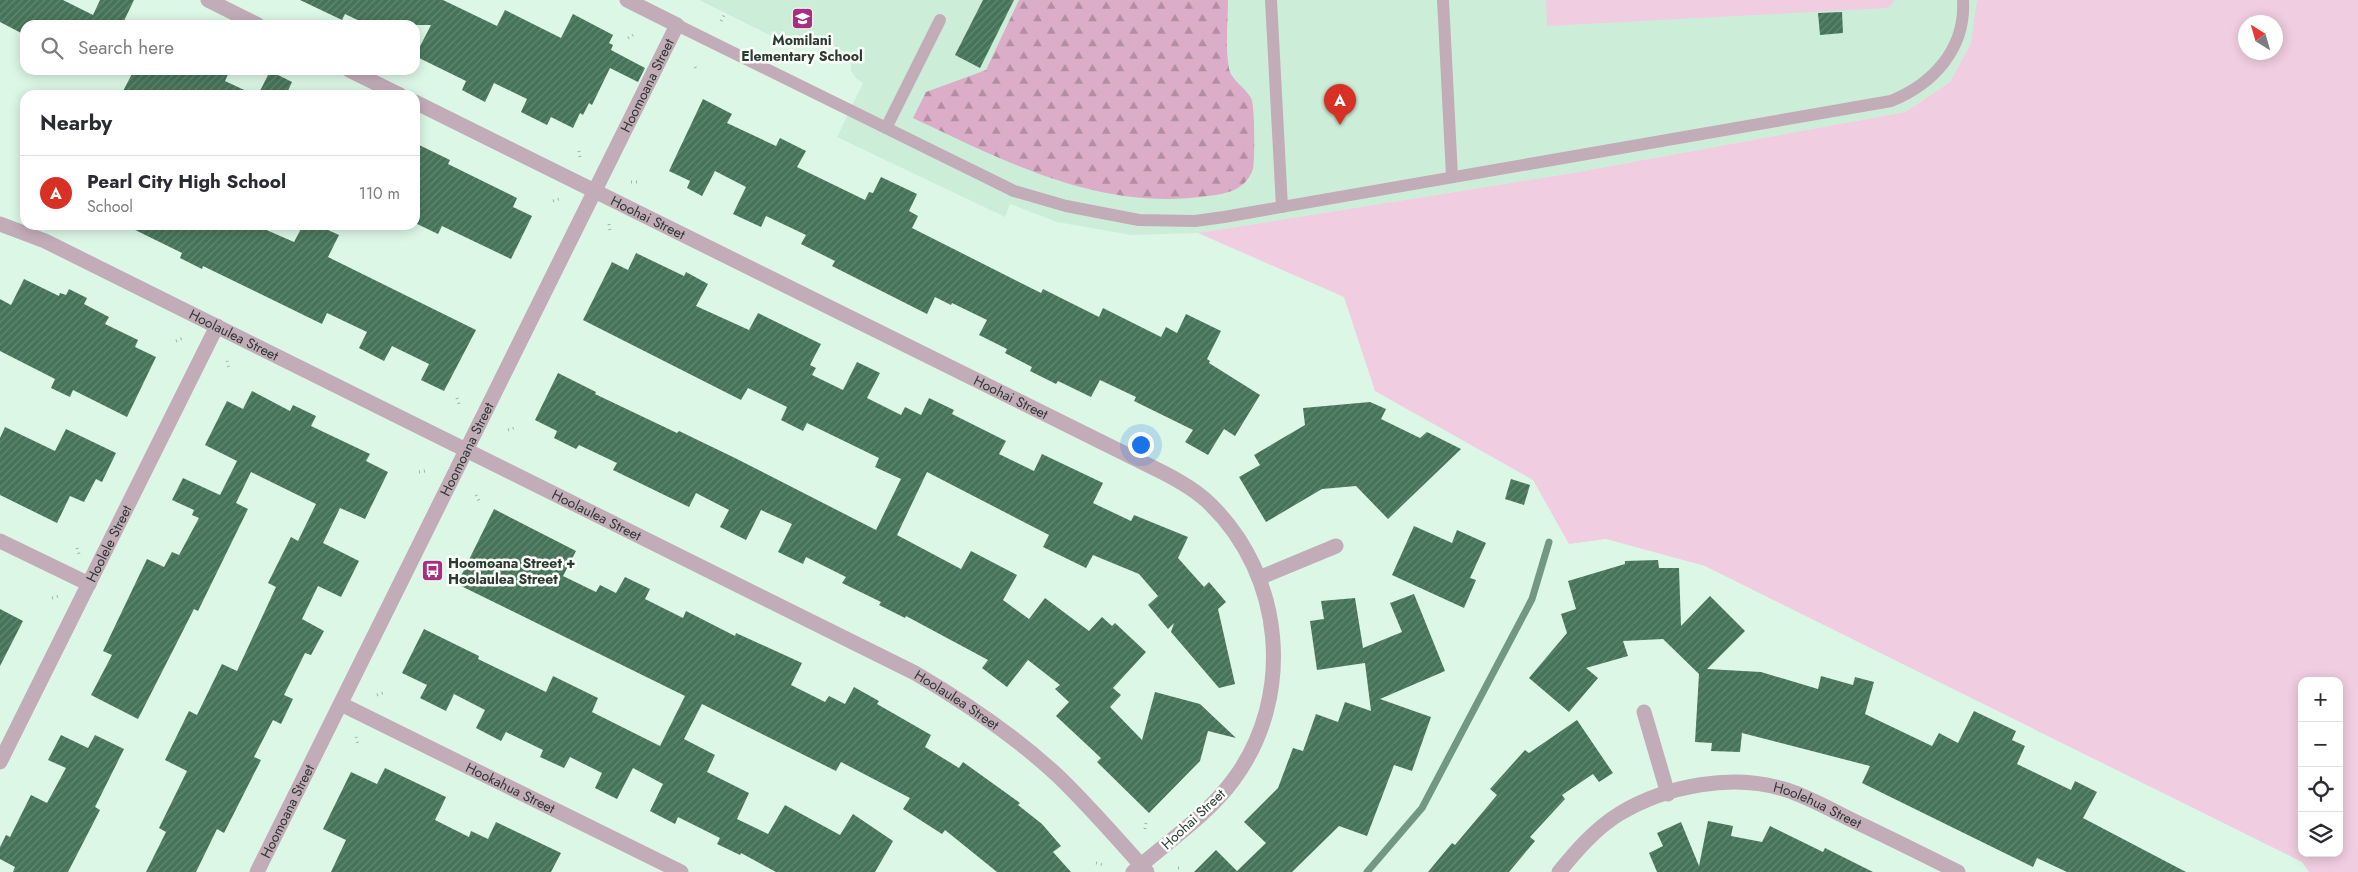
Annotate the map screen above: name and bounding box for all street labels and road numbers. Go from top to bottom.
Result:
street label: Hoomoana Street [615,35,679,136]
street label: Hoohai Street [607,191,689,245]
street label: Hoolaulea Street [186,304,283,366]
street label: Hoohai Street [970,370,1052,424]
street label: Hoomoana Street [435,398,499,499]
street label: Hoolaulea Street [549,484,645,546]
street label: Hoolele Street [81,501,137,586]
street label: Hoolaulea Street [911,665,1004,735]
street label: Hookahua Street [462,757,559,819]
street label: Hoomoana Street [256,760,319,861]
street label: Hoolehua Street [1771,777,1865,833]
street label: Hoohai Street [1157,784,1230,854]

